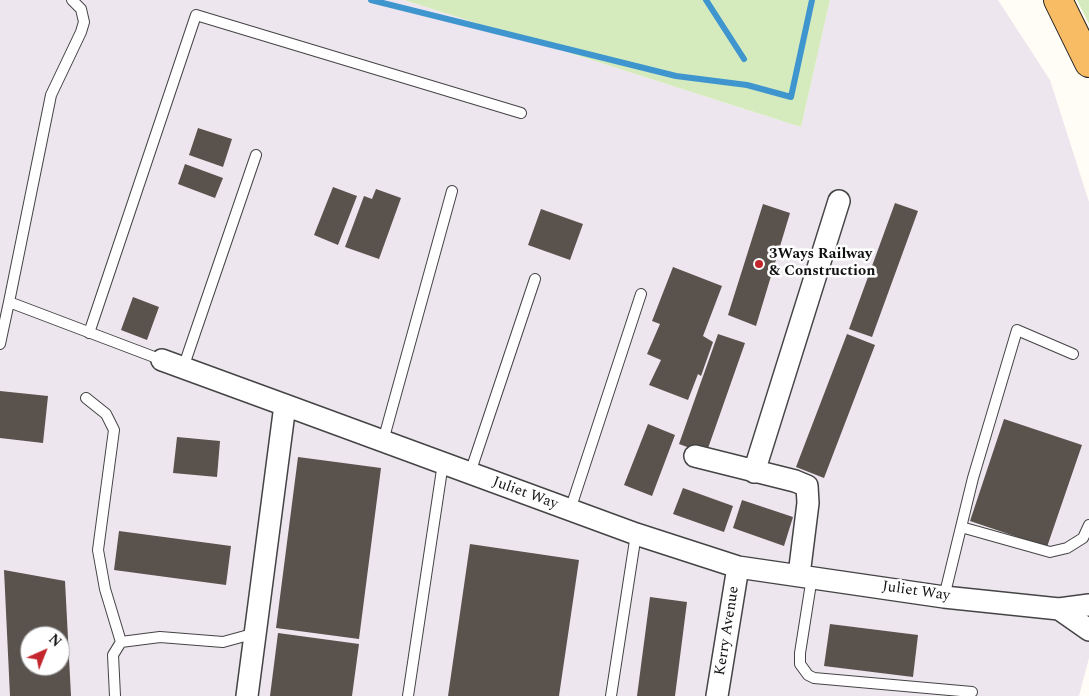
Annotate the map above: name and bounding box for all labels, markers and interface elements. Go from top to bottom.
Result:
place label: 3Ways Railway & Construction [769,246,875,281]
marker: 3Ways Railway & Construction [753,258,765,270]
street label: Juliet Way [490,474,560,514]
street label: Juliet Way [881,578,951,606]
street label: Kerry Avenue [712,585,744,677]
north arrow [20,626,70,676]
text: N [44,629,66,652]

